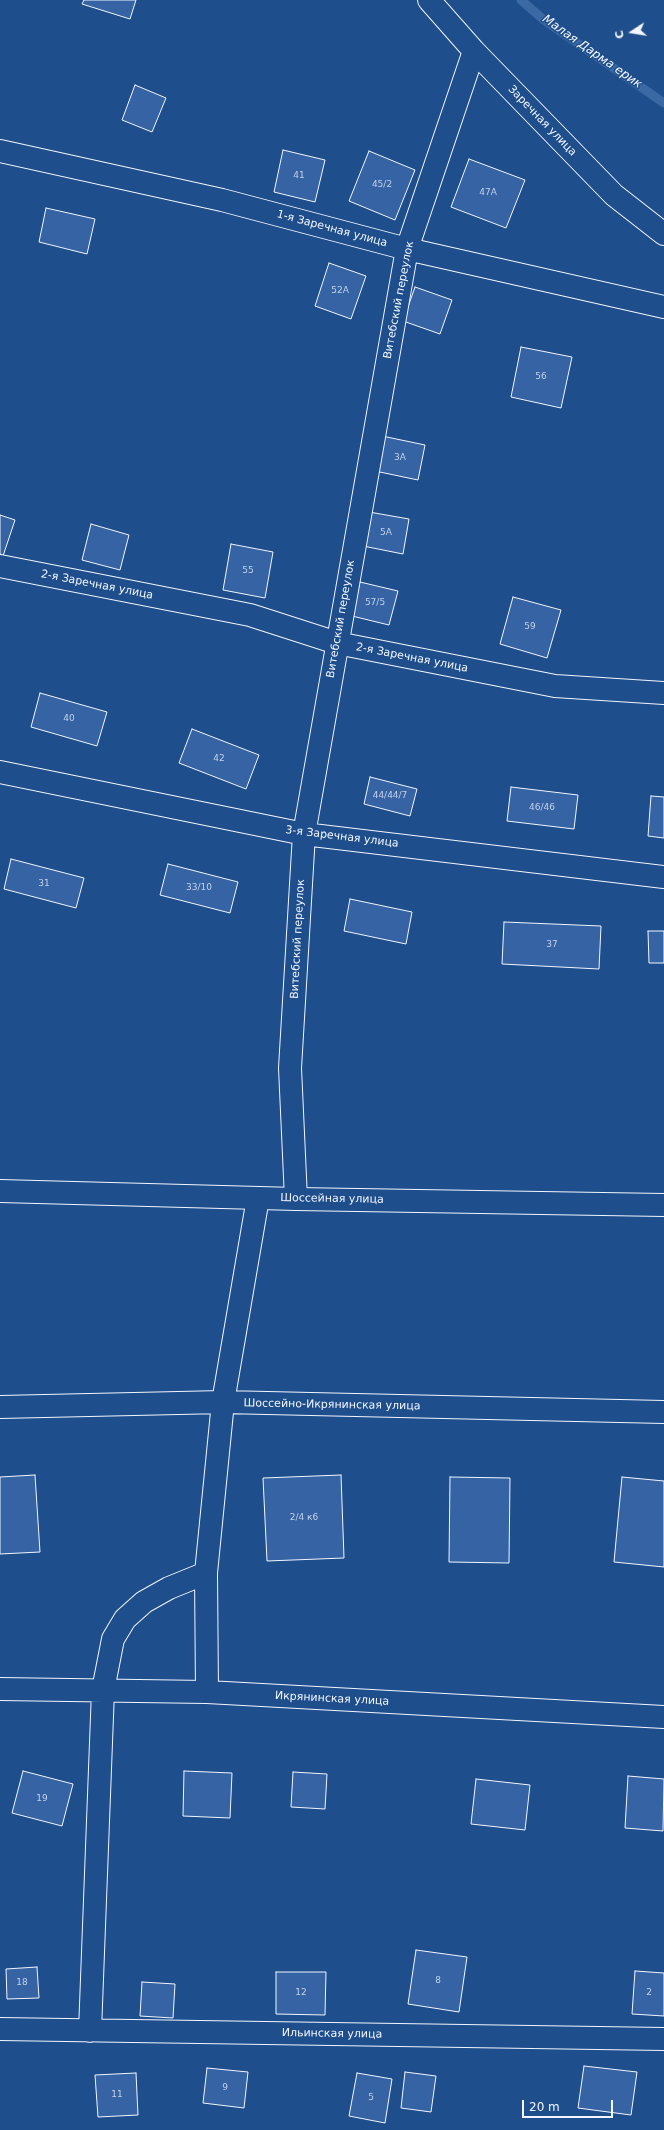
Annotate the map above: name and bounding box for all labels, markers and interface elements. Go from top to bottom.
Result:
water label: Малая Дарма ерик [539,12,645,92]
north arrow [612,12,652,52]
text: С [613,29,627,40]
street label: Заречная улица [505,83,579,159]
house number: 41 [293,171,305,181]
house number: 45/2 [372,180,392,190]
house number: 47А [479,188,497,198]
street label: 1-я Заречная улица [275,208,389,250]
street label: Витебский переулок [381,240,417,360]
house number: 52А [331,286,349,296]
house number: 56 [535,372,547,382]
house number: 3А [394,453,406,463]
house number: 5А [380,528,392,538]
street label: Витебский переулок [324,559,358,679]
house number: 55 [242,566,254,576]
street label: 2-я Заречная улица [40,568,154,602]
house number: 57/5 [365,598,385,608]
house number: 59 [524,622,536,632]
street label: 2-я Заречная улица [355,641,469,675]
house number: 40 [63,714,75,724]
house number: 42 [213,754,225,764]
house number: 44/44/7 [373,791,407,801]
house number: 46/46 [529,803,555,813]
street label: 3-я Заречная улица [285,823,399,851]
house number: 31 [38,879,50,889]
street label: Витебский переулок [288,879,308,999]
house number: 33/10 [186,883,212,893]
house number: 37 [546,940,558,950]
street label: Шоссейная улица [280,1191,384,1207]
street label: Шоссейно-Икрянинская улица [243,1397,421,1413]
house number: 2/4 к6 [290,1513,318,1523]
street label: Икрянинская улица [274,1689,390,1709]
house number: 19 [36,1794,48,1804]
house number: 8 [435,1976,441,1986]
house number: 18 [16,1978,28,1988]
house number: 12 [295,1988,307,1998]
house number: 2 [646,1988,652,1998]
street label: Ильинская улица [282,2027,382,2041]
house number: 9 [222,2083,228,2093]
house number: 11 [111,2090,123,2100]
scale bar [524,2092,615,2118]
house number: 5 [368,2093,374,2103]
text: 20 m [529,2100,560,2114]

